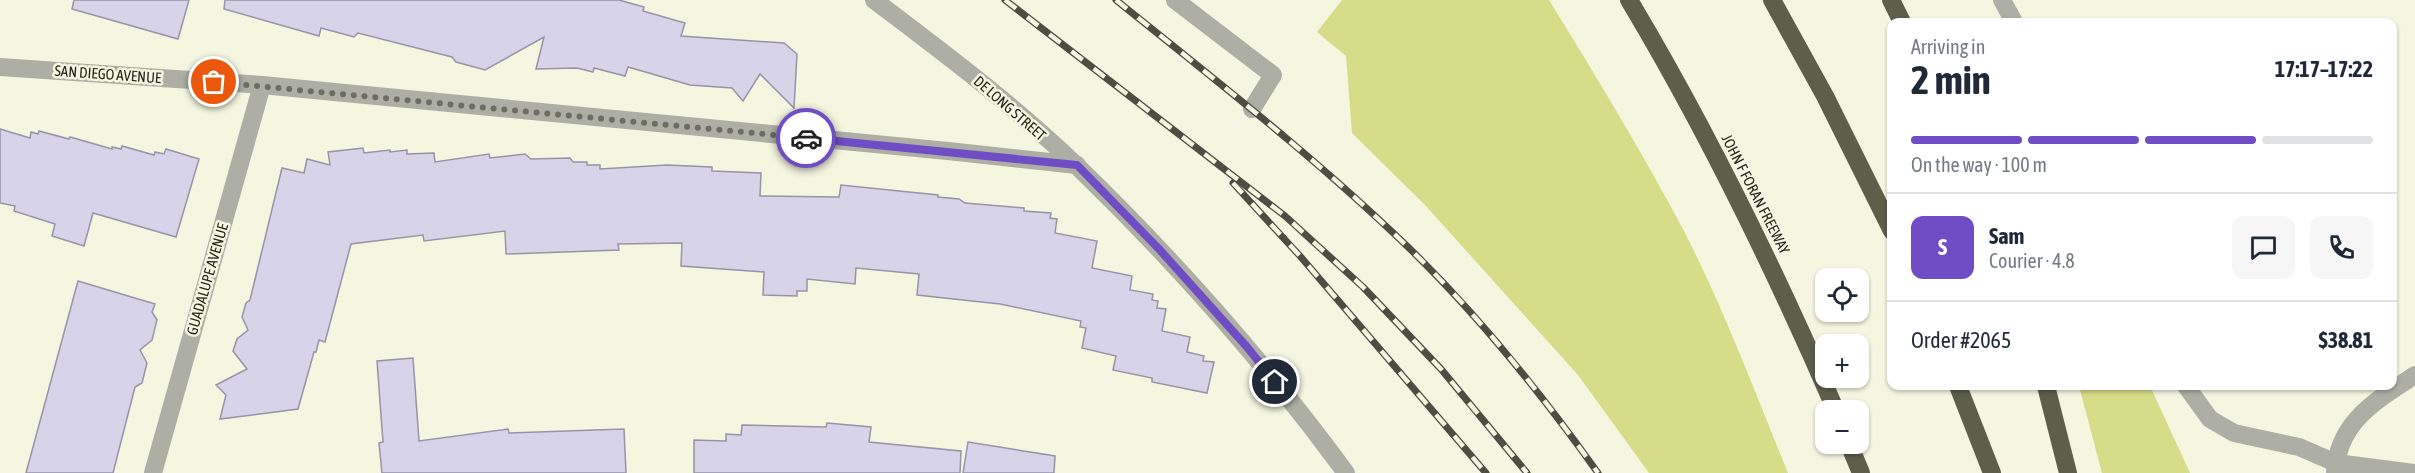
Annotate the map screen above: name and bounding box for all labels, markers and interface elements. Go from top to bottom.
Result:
text: Arriving in [1911,35,1985,58]
pin [188,56,239,107]
text: 17:17–17:22 [2275,56,2373,82]
text: 2 min [1911,58,1991,102]
street label: SAN DIEGO AVENUE [54,62,162,86]
icon: bag [197,65,230,98]
street label: DE LONG STREET [971,72,1050,144]
courier [776,108,836,168]
icon: car [790,122,823,155]
street label: JOHN F FORAN FREEWAY [1718,131,1794,257]
text: On the way · 100 m [1911,153,2047,176]
button: chat [2232,216,2295,279]
button: phone [2310,216,2373,279]
street label: GUADALUPE AVENUE [183,221,231,337]
text: Sam [1989,223,2024,249]
text: S [1938,234,1947,260]
text: Courier · 4.8 [1989,249,2075,272]
map controls [1815,268,1869,454]
button: locate [1815,268,1869,322]
text: Order #2065 [1911,327,2011,353]
text: $38.81 [2318,327,2373,353]
button: + [1815,334,1869,388]
pin [1249,356,1300,407]
icon: home [1258,365,1291,398]
button: − [1815,400,1869,454]

